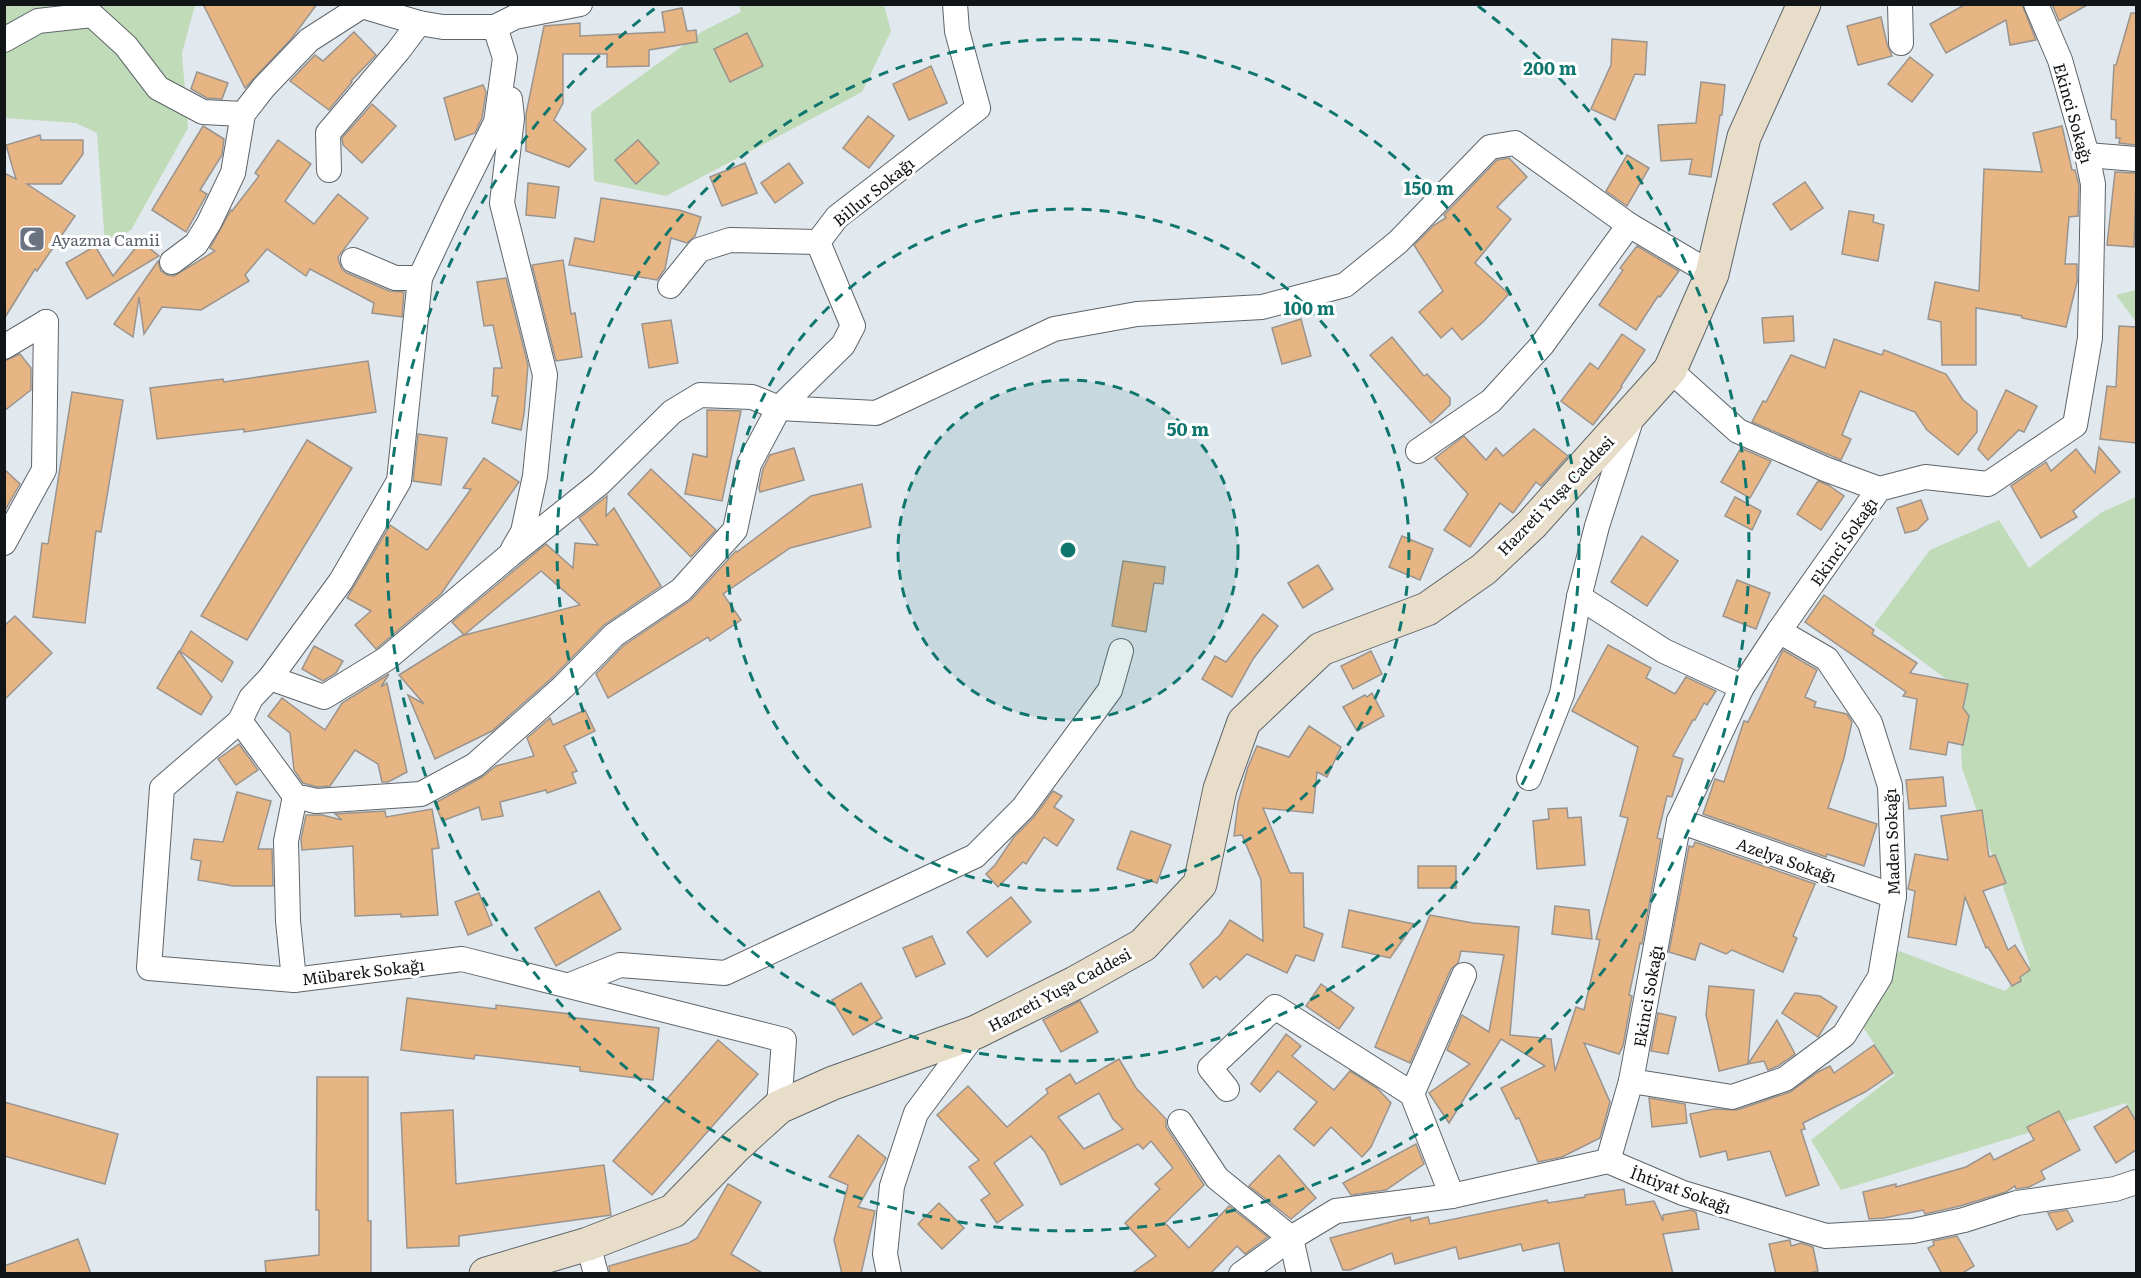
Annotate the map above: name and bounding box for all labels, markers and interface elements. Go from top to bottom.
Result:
text: 200 m [1523,54,1577,81]
street label: Ekinci Sokağı [2048,60,2100,166]
street label: Billur Sokağı [827,151,919,231]
text: 150 m [1404,174,1454,201]
mosque icon: Ayazma Camii [17,224,47,254]
place label: Ayazma Camii [51,227,160,251]
text: 100 m [1283,294,1335,321]
text: 50 m [1167,415,1209,442]
street label: Hazreti Yuşa Caddesi [1491,429,1619,561]
street label: Ekinci Sokağı [1803,492,1883,590]
centre of rings [1058,540,1078,560]
street label: Maden Sokağı [1877,788,1905,896]
street label: Azelya Sokağı [1734,831,1840,887]
street label: Hazreti Yuşa Caddesi [983,941,1135,1037]
street label: Ekinci Sokağı [1626,943,1668,1049]
street label: Mübarek Sokağı [300,952,426,990]
street label: İhtiyat Sokağı [1627,1160,1735,1218]

